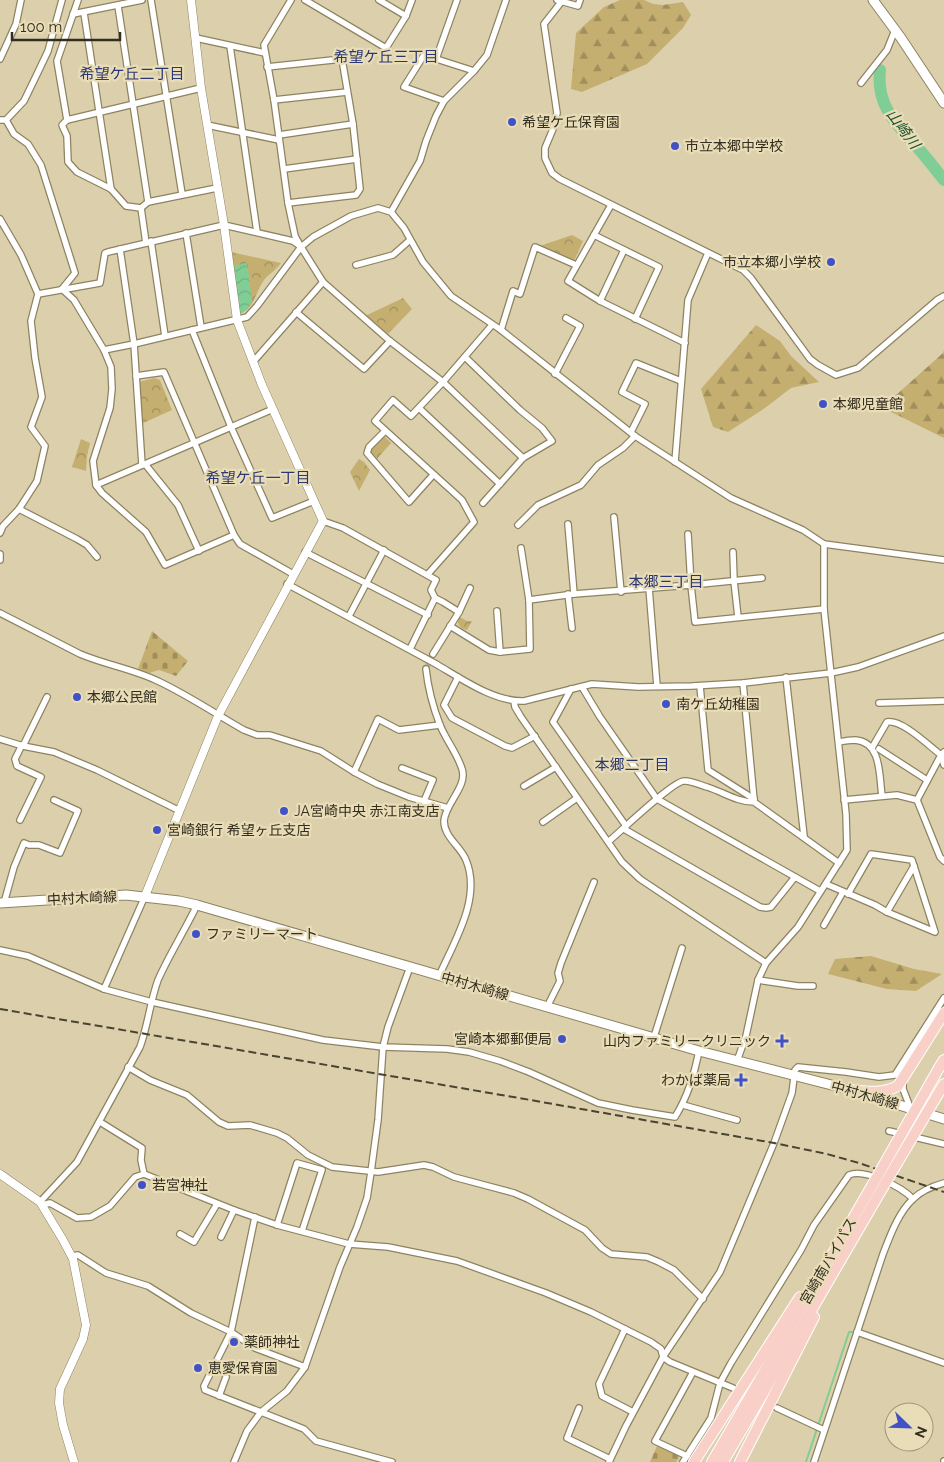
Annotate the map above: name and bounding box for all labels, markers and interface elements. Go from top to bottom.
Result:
scale bar [12,10,120,42]
text: 100 m [20,18,62,36]
district label: 希望ケ丘三丁目 [333,48,439,66]
district label: 希望ケ丘二丁目 [79,65,185,83]
water label: 山崎川 [882,106,925,154]
place label: 希望ケ丘保育園 [522,114,620,130]
marker: 希望ケ丘保育園 [506,116,518,128]
place label: 市立本郷中学校 [685,138,783,154]
marker: 市立本郷中学校 [669,140,681,152]
place label: 市立本郷小学校 [723,254,821,270]
marker: 市立本郷小学校 [825,256,837,268]
place label: 本郷児童館 [833,396,903,412]
marker: 本郷児童館 [817,398,829,410]
district label: 希望ケ丘一丁目 [205,469,311,487]
district label: 本郷三丁目 [628,573,704,591]
place label: 本郷公民館 [87,689,157,705]
marker: 本郷公民館 [71,691,83,703]
place label: 南ケ丘幼稚園 [676,696,760,712]
marker: 南ケ丘幼稚園 [660,698,672,710]
district label: 本郷二丁目 [594,756,670,774]
place label: JA宮崎中央 赤江南支店 [294,803,440,819]
marker: JA宮崎中央 赤江南支店 [278,805,290,817]
place label: 宮崎銀行 希望ヶ丘支店 [167,822,311,838]
marker: 宮崎銀行 希望ヶ丘支店 [151,824,163,836]
street label: 中村木崎線 [47,888,117,908]
place label: ファミリーマート [206,926,318,942]
marker: ファミリーマート [190,928,202,940]
street label: 中村木崎線 [439,969,511,1003]
place label: 宮崎本郷郵便局 [454,1031,552,1047]
marker: 宮崎本郷郵便局 [556,1033,568,1045]
place label: 山内ファミリークリニック [603,1033,771,1049]
marker: 山内ファミリークリニック [775,1034,789,1048]
place label: わかば薬局 [661,1072,731,1088]
marker: わかば薬局 [735,1074,747,1086]
street label: 中村木崎線 [829,1078,901,1112]
place label: 若宮神社 [152,1177,208,1193]
marker: 若宮神社 [136,1179,148,1191]
street label: 宮崎南バイパス [797,1215,859,1307]
place label: 薬師神社 [244,1334,300,1350]
marker: 薬師神社 [228,1336,240,1348]
place label: 恵愛保育園 [208,1360,278,1376]
marker: 恵愛保育園 [192,1362,204,1374]
north arrow [884,1402,934,1452]
text: N [912,1424,930,1440]

